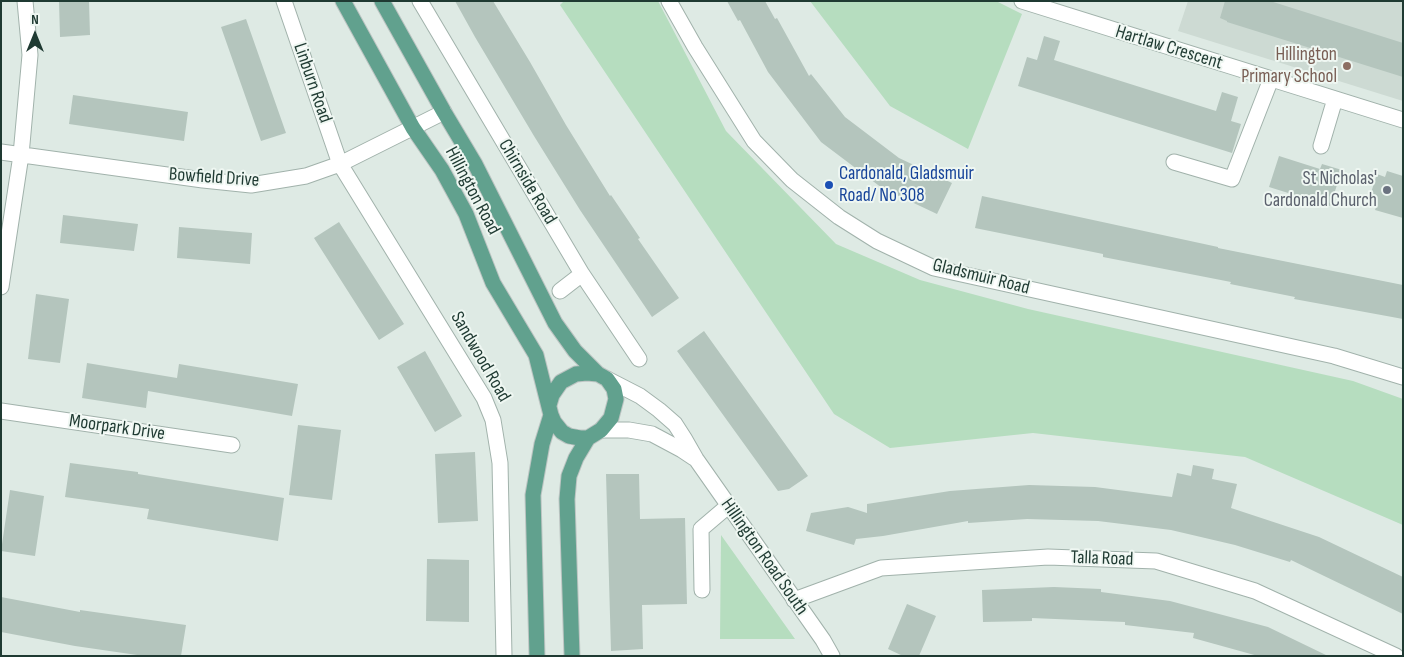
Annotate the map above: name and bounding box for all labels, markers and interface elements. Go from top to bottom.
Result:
north arrow [10,10,60,60]
text: N [31,11,39,28]
street label: Hartlaw Crescent [1113,21,1225,75]
street label: Linburn Road [288,40,336,126]
place label: Hillington Primary School [1241,44,1337,88]
marker: Hillington Primary School [1341,60,1353,72]
street label: Chirnside Road [493,135,561,229]
street label: Hillington Road [439,143,505,239]
street label: Bowfield Drive [168,163,260,193]
place label: Cardonald, Gladsmuir Road/ No 308 [839,163,974,207]
place label: St Nicholas' Cardonald Church [1264,168,1377,212]
marker: Cardonald, Gladsmuir Road/ No 308 [823,179,835,191]
marker: St Nicholas' Cardonald Church [1381,184,1393,196]
street label: Gladsmuir Road [930,254,1032,300]
street label: Sandwood Road [445,308,515,406]
street label: Moorpark Drive [68,410,166,446]
street label: Hillington Road South [715,494,813,620]
street label: Talla Road [1070,547,1134,571]

